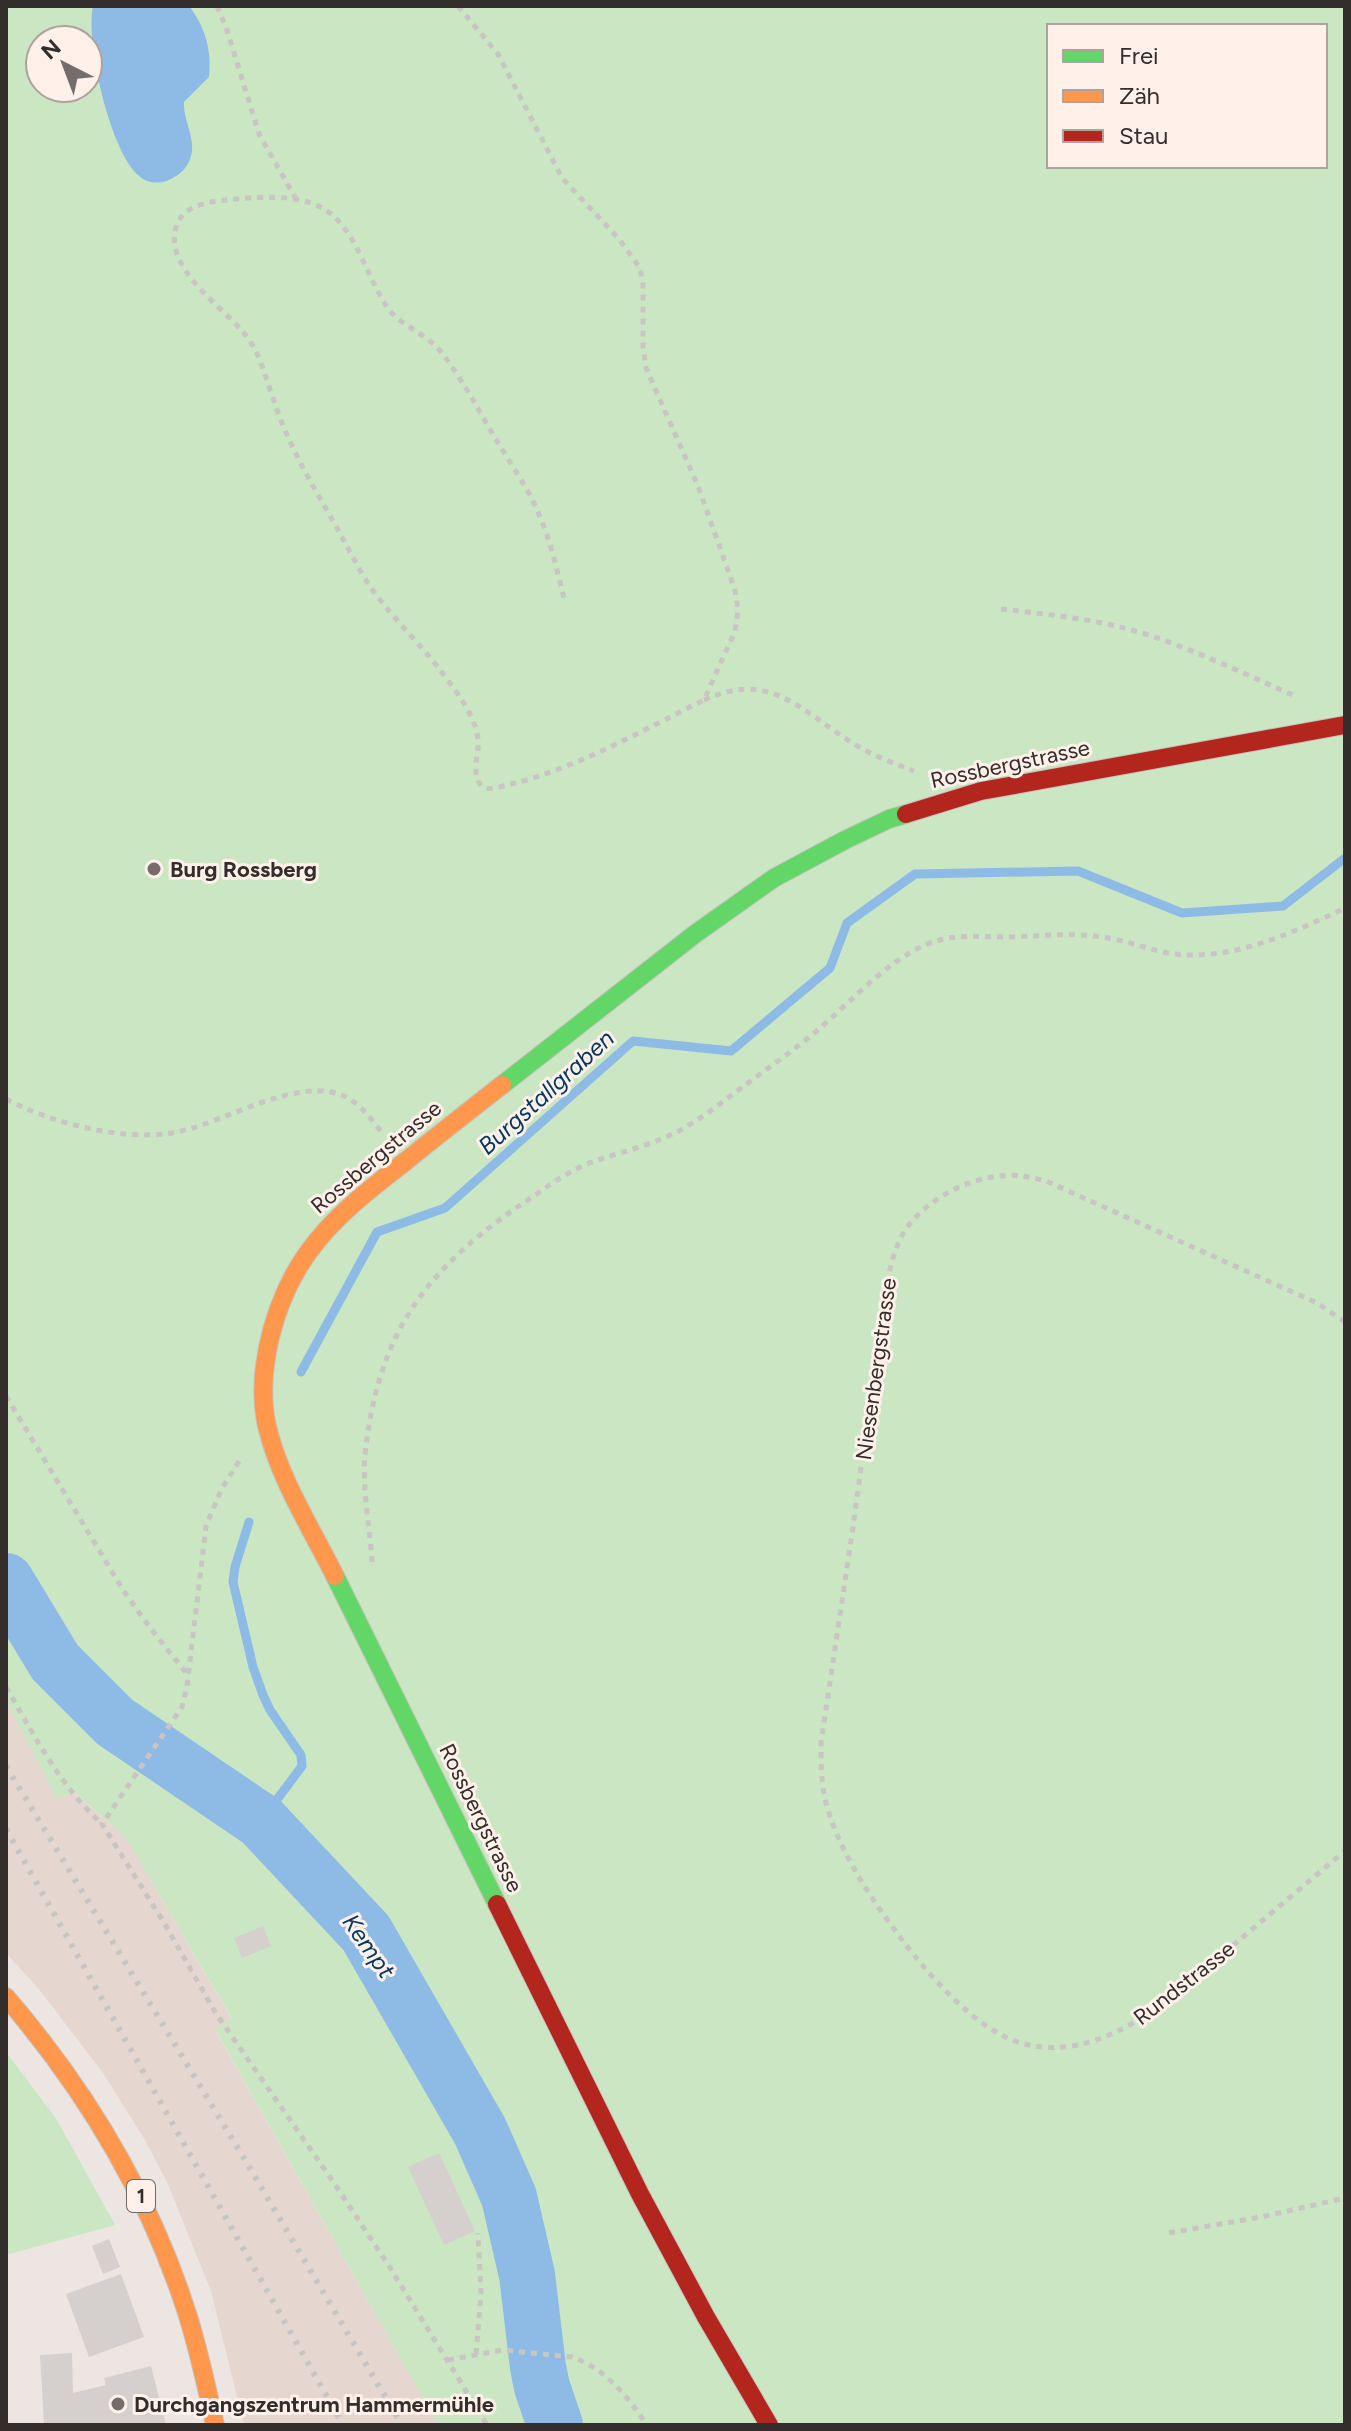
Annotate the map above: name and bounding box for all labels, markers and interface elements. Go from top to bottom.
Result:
north arrow [24,24,104,104]
legend [1047,24,1327,168]
text: N [36,34,66,65]
text: Frei [1119,41,1159,70]
text: Zäh [1119,81,1160,110]
text: Stau [1119,121,1168,150]
street label: Rossbergstrasse [928,734,1092,794]
place label: Burg Rossberg [170,856,317,883]
marker: Burg Rossberg [145,860,163,878]
water label: Burgstallgraben [472,1024,620,1160]
street label: Rossbergstrasse [305,1095,447,1219]
street label: Niesenbergstrasse [850,1276,902,1462]
street label: Rossbergstrasse [433,1739,529,1897]
water label: Kempt [337,1908,402,1984]
street label: Rundstrasse [1128,1935,1240,2031]
road number: 1 [127,2180,155,2212]
place label: Durchgangszentrum Hammermühle [134,2391,494,2418]
marker: Durchgangszentrum Hammermühle [109,2395,127,2413]

